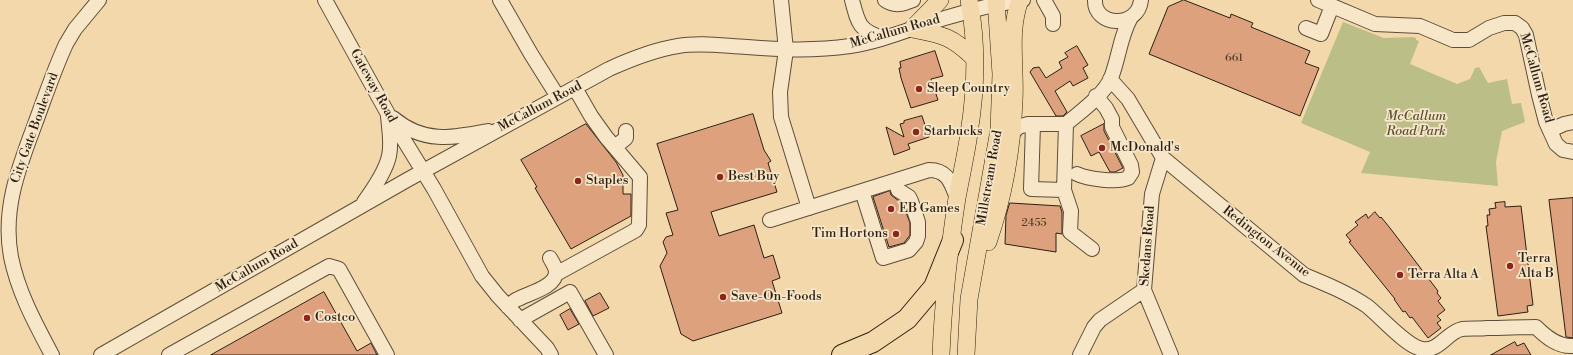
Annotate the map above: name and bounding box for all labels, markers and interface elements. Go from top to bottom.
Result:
street label: McCallum Road [848,12,942,52]
street label: McCallum Road [1516,31,1556,125]
street label: Gateway Road [346,46,400,126]
house number: 661 [1225,51,1243,65]
street label: City Gate Boulevard [8,71,62,185]
street label: McCallum Road [495,78,585,136]
place label: Sleep Country [927,81,1010,97]
marker: Sleep Country [914,84,924,94]
park label: McCallum Road Park [1386,109,1446,140]
place label: Starbucks [924,124,983,140]
marker: Starbucks [911,127,921,137]
street label: Millstream Road [974,129,1006,227]
place label: McDonald's [1110,140,1180,156]
marker: McDonald's [1097,143,1107,153]
place label: Best Buy [728,169,780,185]
marker: Best Buy [715,172,725,182]
place label: Staples [586,173,628,189]
marker: Staples [573,176,583,186]
place label: EB Games [899,201,960,217]
street label: Redington Avenue [1219,203,1313,281]
marker: EB Games [886,204,896,214]
street label: Skedans Road [1137,205,1159,287]
house number: 2455 [1021,216,1047,230]
place label: Tim Hortons [812,226,888,242]
marker: Tim Hortons [891,229,901,239]
street label: McCallum Road [213,236,301,296]
place label: Terra Alta B [1518,251,1554,282]
marker: Terra Alta B [1505,261,1515,271]
place label: Terra Alta A [1408,267,1479,283]
marker: Terra Alta A [1395,270,1405,280]
place label: Save-On-Foods [731,289,822,305]
marker: Save-On-Foods [718,292,728,302]
place label: Costco [315,310,355,326]
marker: Costco [302,313,312,323]

